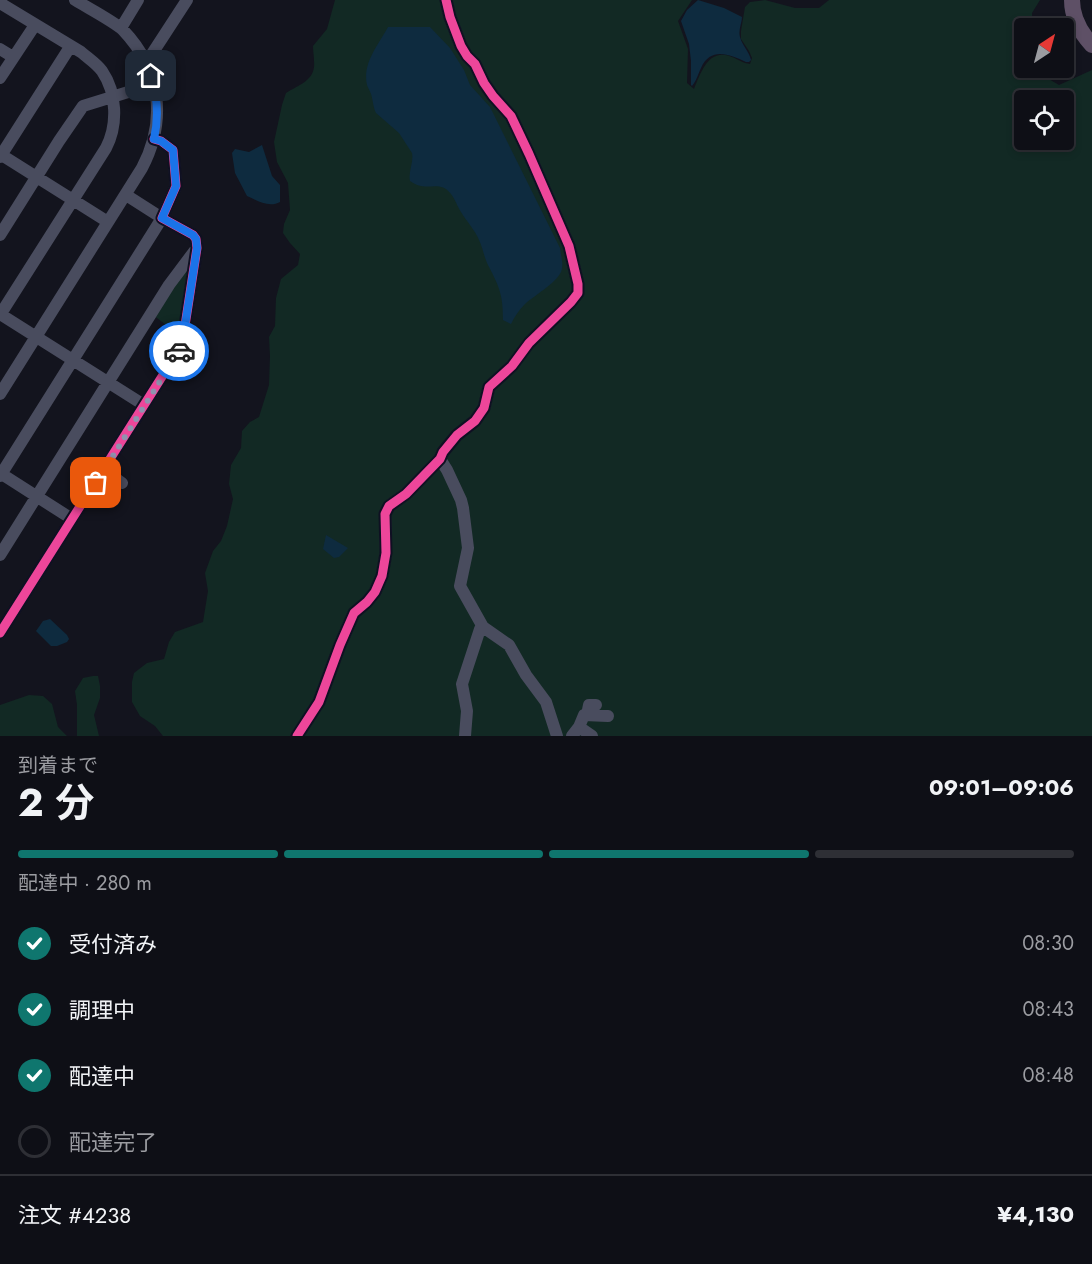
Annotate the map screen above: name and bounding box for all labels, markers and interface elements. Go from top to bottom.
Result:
north arrow [1014,18,1074,78]
map controls [1014,18,1074,150]
pin [125,50,176,101]
icon: home [134,59,167,92]
button: locate [1014,90,1074,150]
courier [149,321,209,381]
icon: car [163,335,196,368]
pin [70,457,121,508]
icon: bag [79,466,112,499]
text: 到着まで [18,751,98,780]
text: 09:01–09:06 [929,771,1074,803]
text: 2 分 [18,774,94,831]
text: 配達中 · 280 m [18,869,152,898]
icon: check [18,927,51,960]
text: 受付済み [69,928,157,960]
text: 08:30 [1022,929,1074,958]
icon: check [18,993,51,1026]
text: 調理中 [69,994,135,1026]
text: 08:43 [1023,995,1074,1024]
icon: check [18,1059,51,1092]
text: 配達中 [69,1060,135,1092]
text: 08:48 [1023,1061,1074,1090]
text: 配達完了 [69,1126,157,1158]
text: ¥4,130 [997,1198,1074,1230]
text: 注文 #4238 [18,1199,131,1231]

